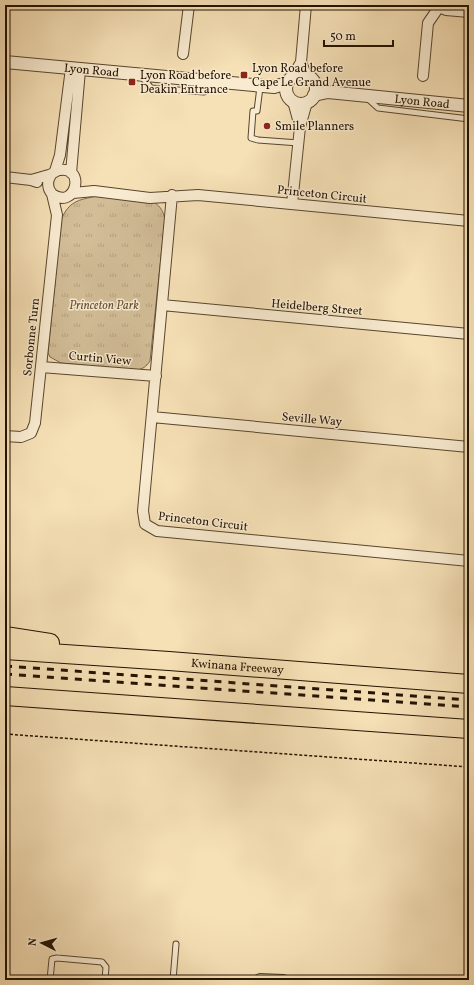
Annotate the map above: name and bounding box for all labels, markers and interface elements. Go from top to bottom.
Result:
scale bar [324,22,393,48]
text: 50 m [330,29,356,45]
street label: Lyon Road [63,61,120,82]
place label: Lyon Road before Cape Le Grand Avenue [252,61,371,91]
place label: Lyon Road before Deakin Entrance [140,68,231,98]
marker: Lyon Road before Cape Le Grand Avenue [239,70,249,80]
marker: Lyon Road before Deakin Entrance [127,77,137,87]
street label: Lyon Road [394,92,451,113]
place label: Smile Planners [275,119,354,135]
marker: Smile Planners [262,121,272,131]
street label: Princeton Circuit [276,182,368,208]
street label: Heidelberg Street [271,296,363,320]
street label: Sorbonne Turn [20,297,44,377]
park label: Princeton Park [69,298,139,314]
street label: Curtin View [68,348,133,370]
street label: Seville Way [281,409,343,431]
street label: Princeton Circuit [157,509,249,535]
street label: Kwinana Freeway [190,656,285,679]
north arrow [22,923,62,963]
text: N [26,937,41,947]

